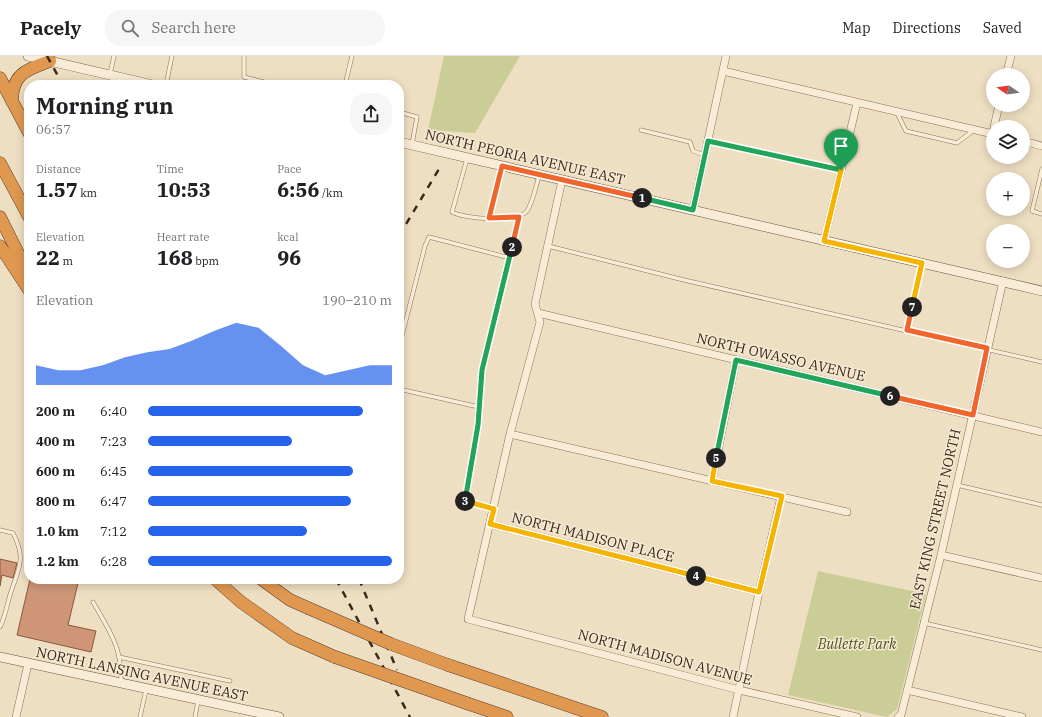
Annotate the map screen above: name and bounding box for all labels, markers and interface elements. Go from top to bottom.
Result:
search box [105,10,385,46]
text: Pacely [20,16,81,40]
icon: search [119,17,141,39]
text: Search here [151,18,236,37]
text: Map [842,19,871,37]
text: Directions [893,19,961,37]
text: Saved [983,19,1022,37]
north arrow [986,68,1030,112]
map controls [986,68,1030,268]
text: Morning run [36,91,174,120]
button: share [350,93,392,135]
button: layers [986,120,1030,164]
text: 06:57 [36,121,71,138]
street label: NORTH PEORIA AVENUE EAST [423,125,627,189]
pin [824,129,858,170]
icon: arrive [830,135,852,157]
text: Distance [36,162,81,176]
text: Time [157,162,184,176]
text: Pace [277,162,302,176]
button: + [986,172,1030,216]
text: 1.57 [36,176,78,203]
text: 10:53 [157,176,211,203]
text: 6:56 [277,176,319,203]
text: km [78,186,97,200]
text: /km [319,186,343,200]
pin: 1 [632,188,652,208]
text: 1 [639,191,645,205]
button: − [986,224,1030,268]
text: Elevation [36,230,84,244]
text: Heart rate [157,230,209,244]
text: kcal [277,230,299,244]
pin: 2 [502,237,522,257]
text: 2 [509,240,515,254]
text: 22 [36,244,60,271]
text: 168 [157,244,193,271]
text: 96 [277,244,301,271]
text: m [60,254,73,268]
text: bpm [193,254,219,268]
text: Elevation [36,292,93,309]
text: 190–210 m [322,292,392,309]
pin: 7 [902,297,922,317]
text: 7 [909,300,915,314]
street label: NORTH OWASSO AVENUE [695,329,867,385]
pin: 6 [880,386,900,406]
text: 6 [887,389,893,403]
text: 200 m [36,403,75,420]
text: 6:40 [100,403,127,420]
street label: EAST KING STREET NORTH [905,427,965,611]
text: 400 m [36,433,75,450]
text: 7:23 [100,433,127,450]
pin: 5 [706,448,726,468]
text: 5 [713,451,719,465]
text: 600 m [36,463,75,480]
text: 6:45 [100,463,127,480]
pin: 3 [455,491,475,511]
text: 800 m [36,493,75,510]
text: 6:47 [100,493,127,510]
text: 3 [462,494,468,508]
street label: NORTH MADISON PLACE [510,508,676,566]
text: 1.0 km [36,523,79,540]
text: 7:12 [100,523,127,540]
text: 1.2 km [36,553,79,570]
text: 6:28 [100,553,127,570]
pin: 4 [686,566,706,586]
text: 4 [693,569,699,583]
street label: NORTH MADISON AVENUE [576,625,754,689]
park label: Bullette Park [817,635,897,653]
street label: NORTH LANSING AVENUE EAST [34,643,250,705]

